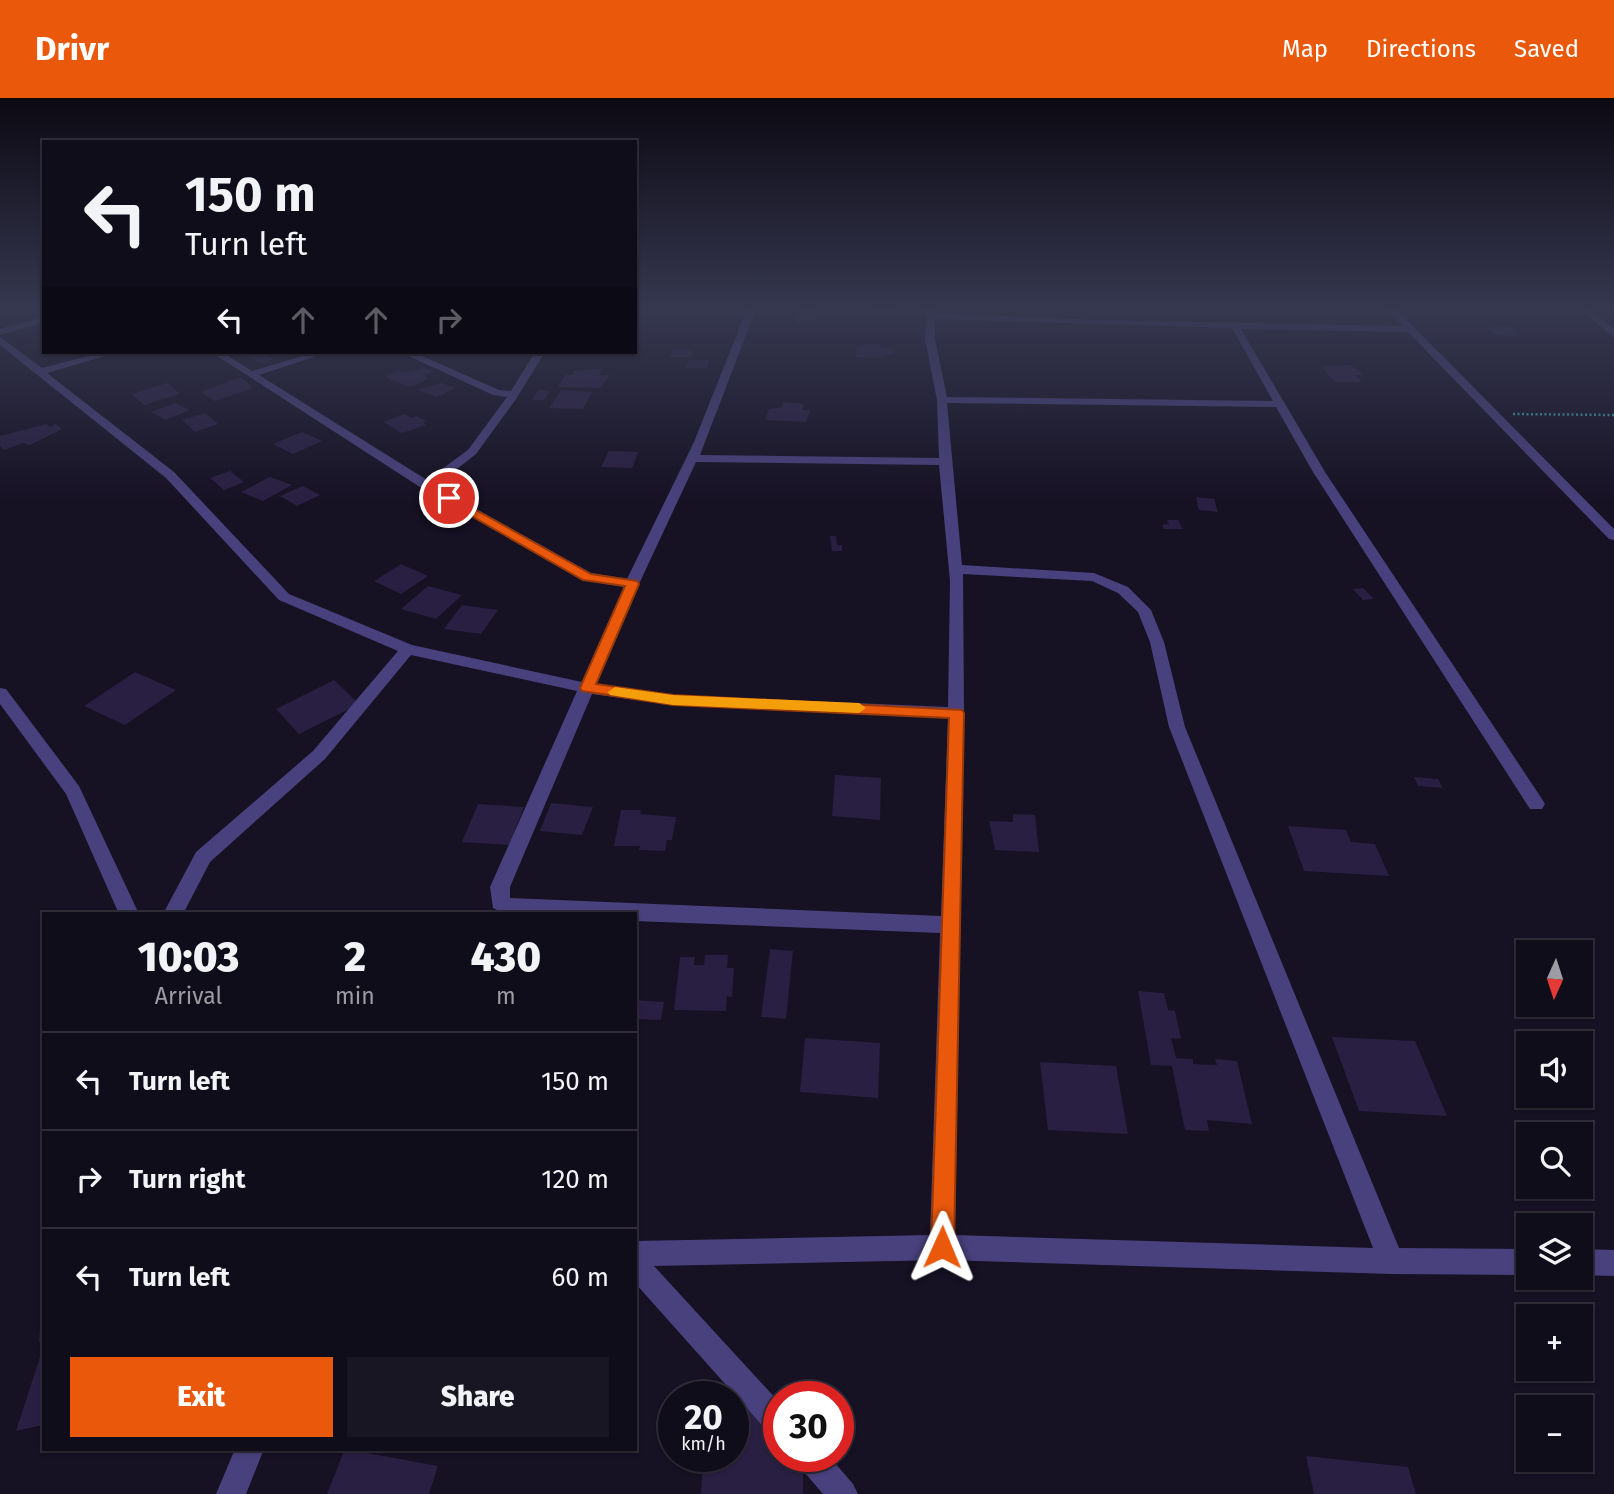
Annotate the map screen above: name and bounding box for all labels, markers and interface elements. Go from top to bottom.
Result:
text: Drivr [35,29,109,69]
text: Map [1282,35,1328,63]
text: Directions [1366,35,1476,63]
text: Saved [1514,35,1579,63]
text: 150 m [185,165,316,224]
icon: left [70,168,161,259]
text: Turn left [185,225,307,263]
icon: left [211,301,249,339]
icon: ahead [284,301,322,339]
icon: ahead [357,301,395,339]
icon: right [430,301,468,339]
pin [419,468,479,528]
icon: arrive [430,479,468,517]
text: 10:03 [138,932,239,982]
text: 2 [344,932,366,982]
text: 430 [471,932,541,982]
north arrow [1516,940,1592,1017]
map controls [1516,940,1593,1472]
text: Arrival [155,982,222,1010]
text: min [335,982,375,1010]
text: m [496,982,516,1010]
button: sound [1516,1031,1593,1108]
icon: left [70,1062,108,1100]
text: Turn left [129,1066,230,1097]
text: 150 m [541,1066,609,1097]
button: search [1516,1122,1593,1199]
icon: right [70,1160,108,1198]
text: Turn right [129,1164,246,1195]
text: 120 m [541,1164,609,1195]
position arrow [905,1210,979,1284]
button: layers [1516,1213,1593,1290]
icon: left [70,1258,108,1296]
text: Turn left [129,1262,230,1293]
text: 60 m [551,1262,609,1293]
button: + [1516,1304,1593,1381]
button: Exit [70,1357,333,1437]
button: Share [347,1357,609,1437]
speed limit sign: 30 [763,1381,854,1472]
button: − [1516,1395,1593,1472]
text: 20 [684,1396,723,1438]
text: km/h [681,1433,726,1455]

